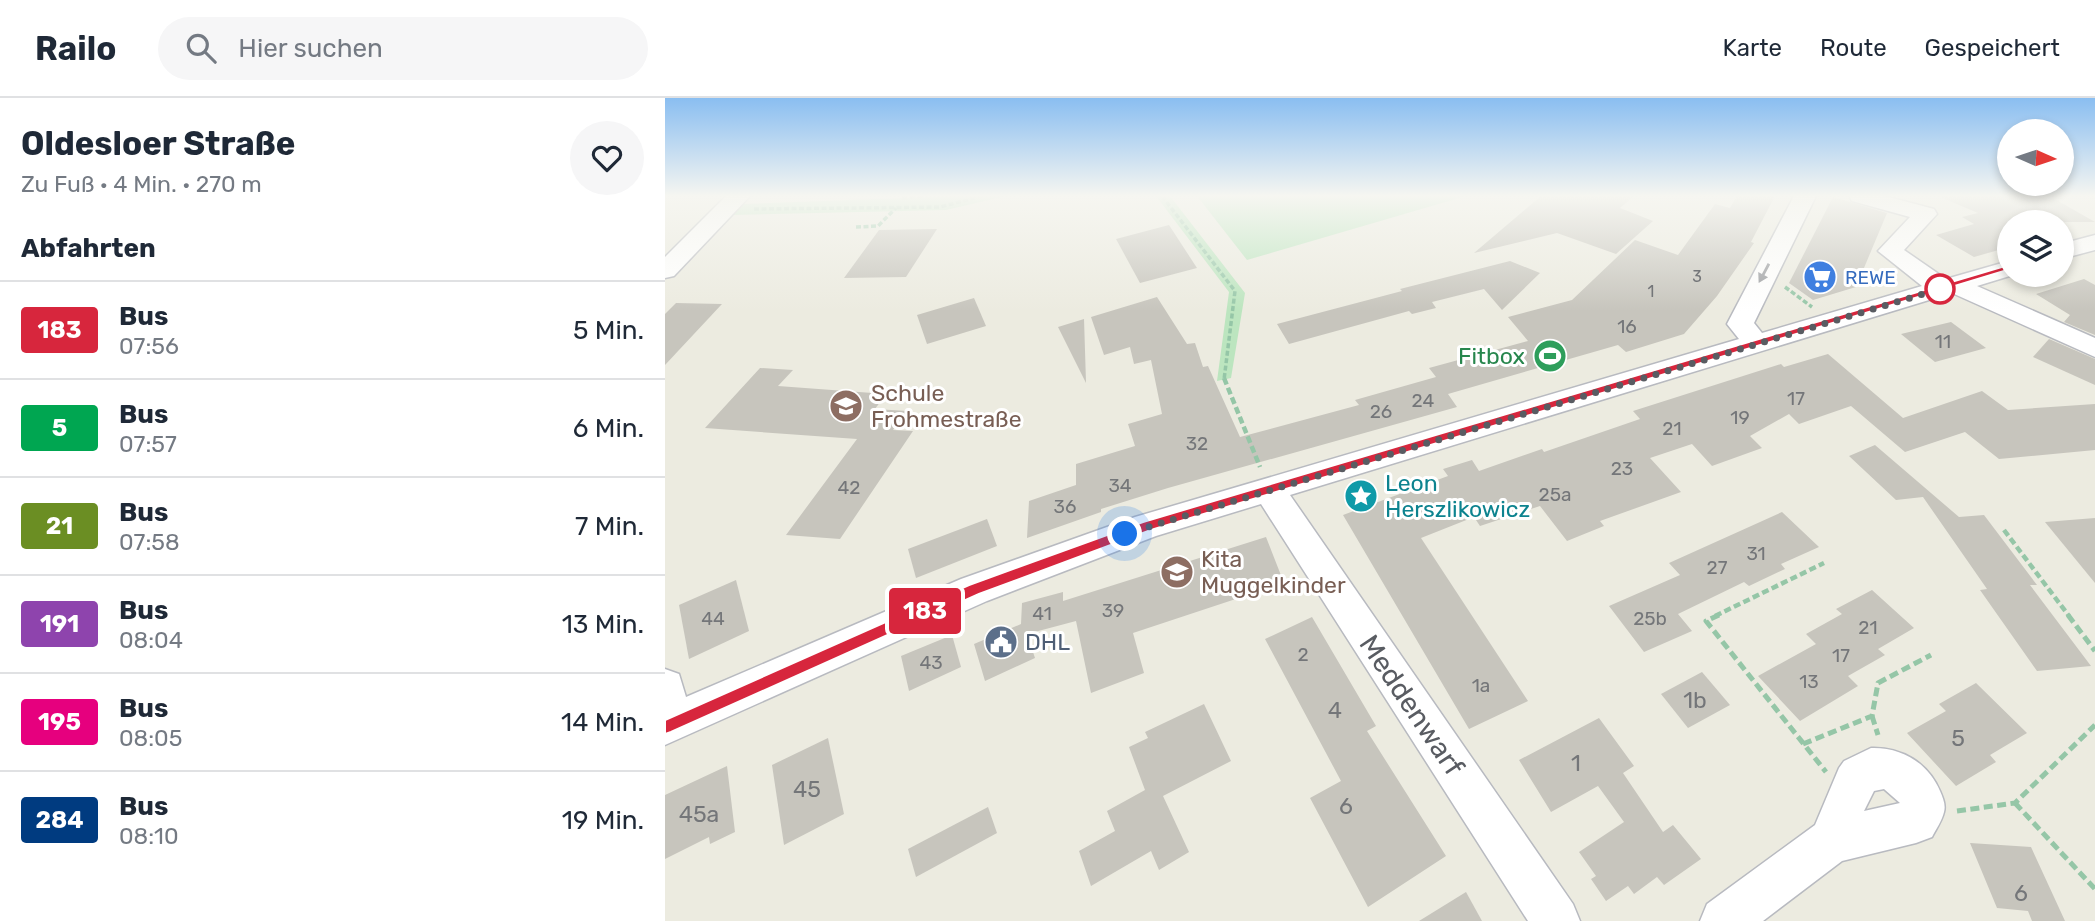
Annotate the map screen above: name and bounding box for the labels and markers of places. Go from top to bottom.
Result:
supermarket icon: REWE [1801,258,1839,296]
place label: REWE [1845,266,1896,289]
unlabelled marker [1925,274,1955,304]
sports icon: Fitbox [1531,337,1569,375]
place label: Fitbox [1458,342,1525,370]
place label: Schule Frohmestraße [871,379,1022,433]
school or university icon: Schule Frohmestraße [827,387,865,425]
place label: Leon Herszlikowicz [1385,469,1530,523]
place icon: Leon Herszlikowicz [1342,477,1380,515]
place label: Kita Muggelkinder [1201,545,1346,599]
school or university icon: Kita Muggelkinder [1158,553,1196,591]
public building icon: DHL [982,623,1020,661]
place label: DHL [1025,628,1070,656]

